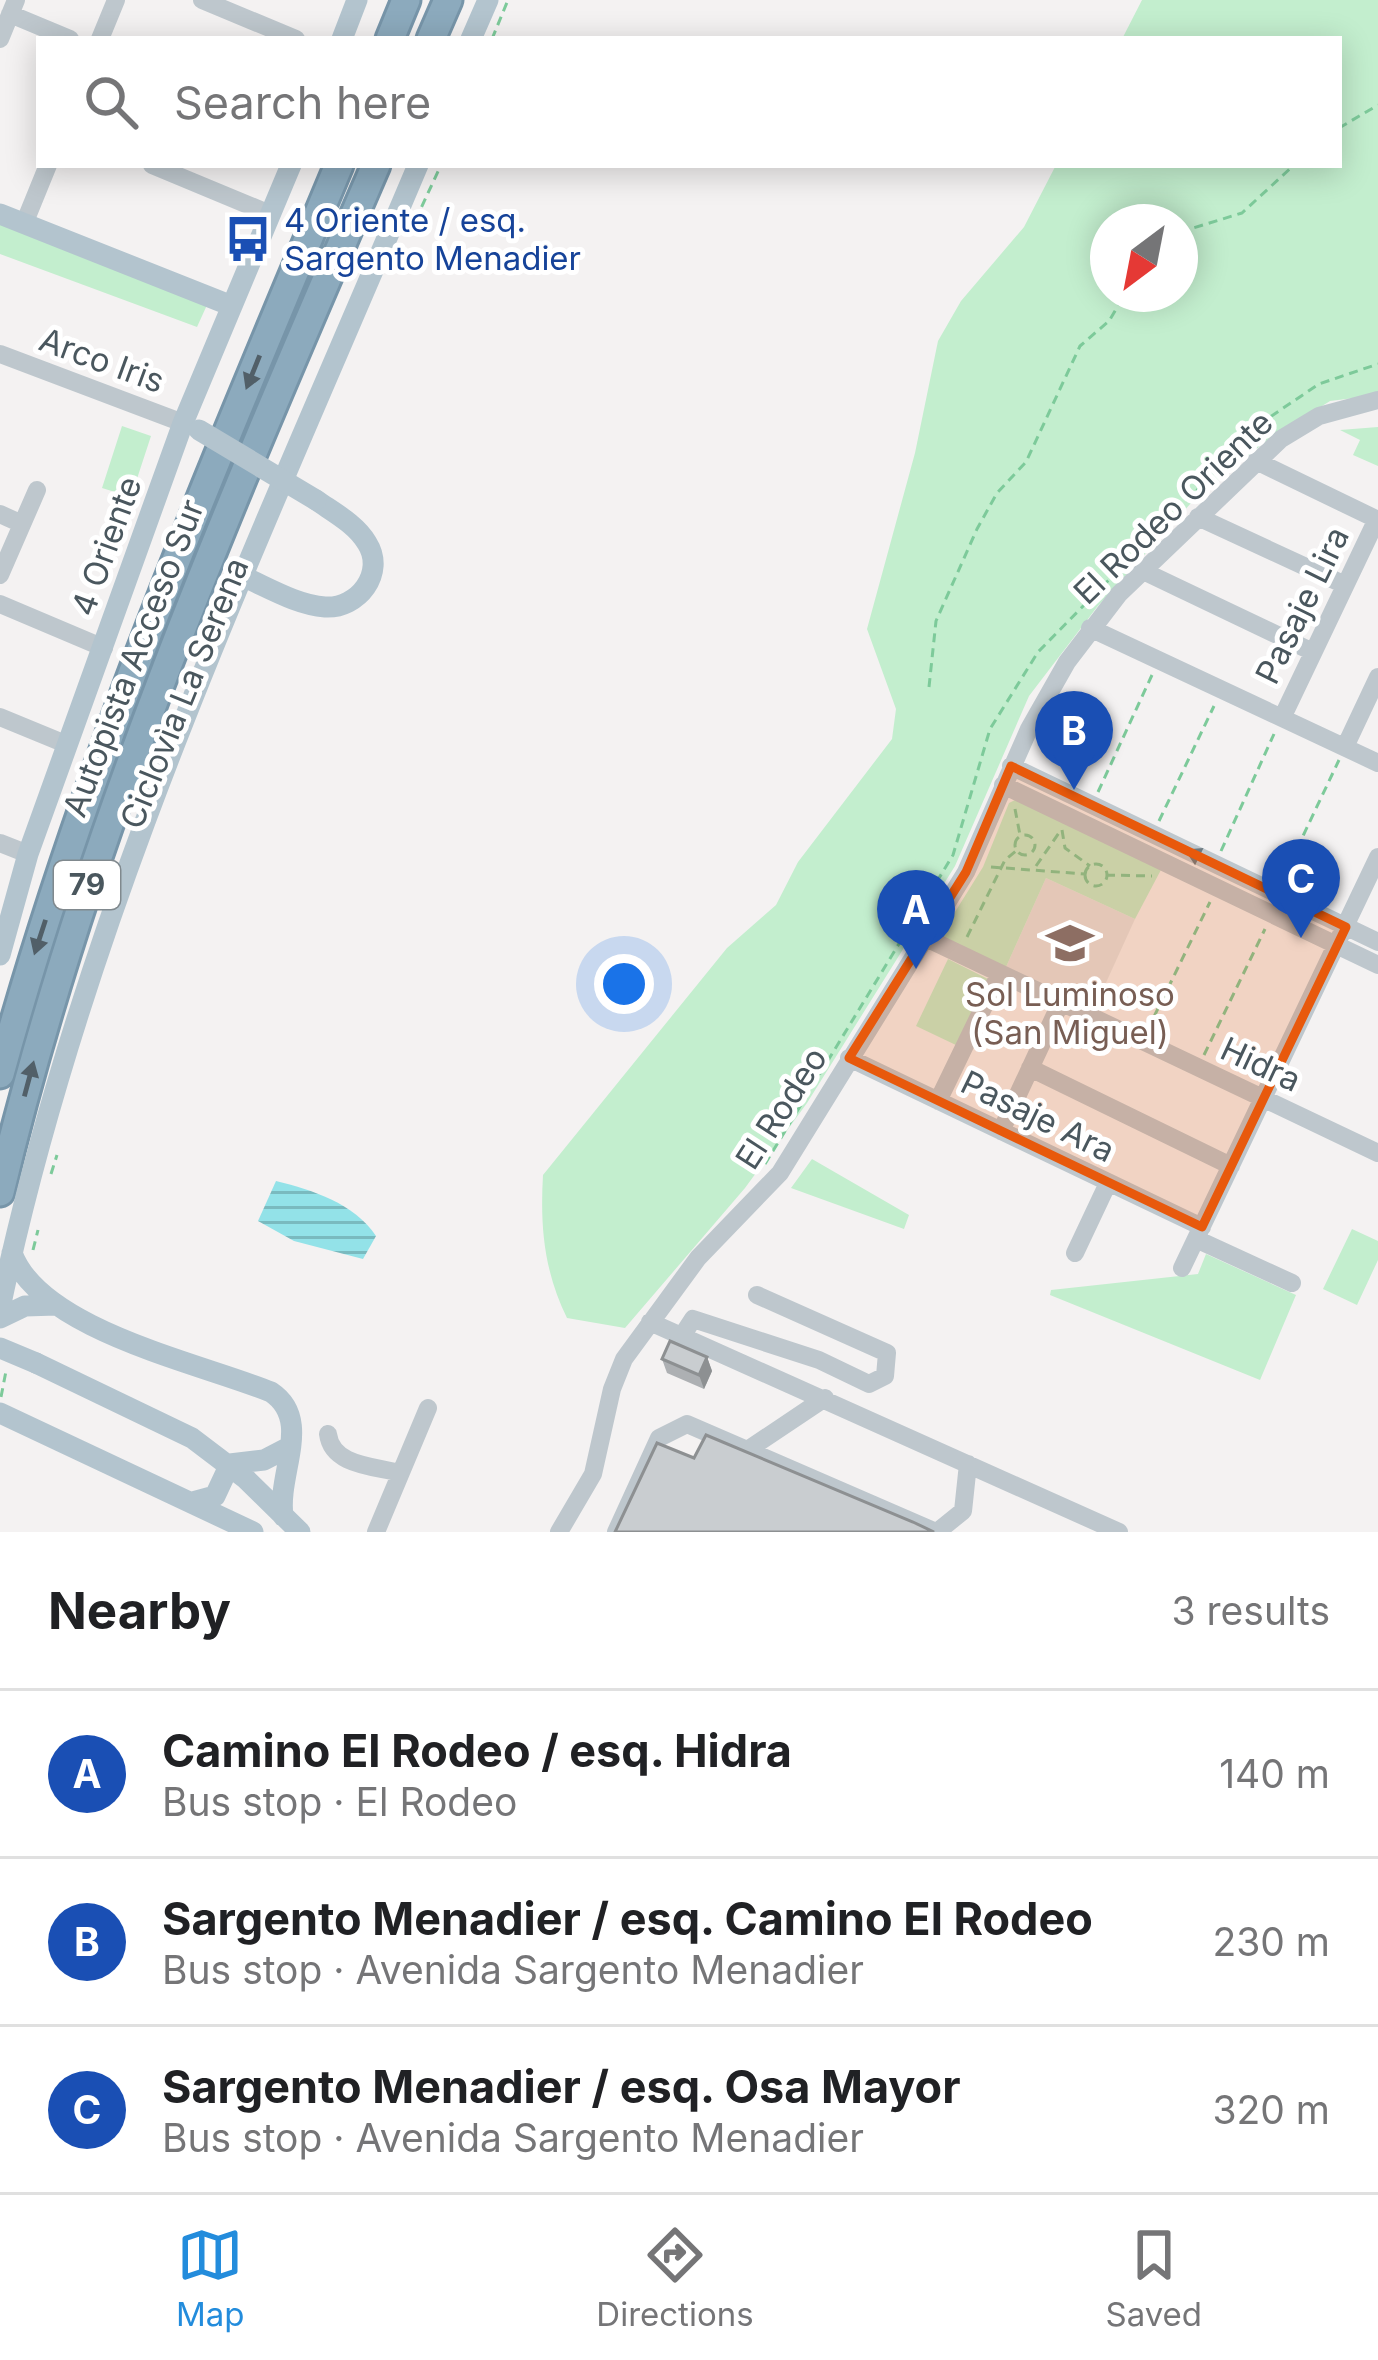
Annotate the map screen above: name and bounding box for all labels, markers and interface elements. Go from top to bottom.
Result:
search box [36,36,1342,168]
icon: search [78,69,144,135]
text: Search here [174,75,431,130]
place label: 4 Oriente / esq. Sargento Menadier [284,200,581,278]
north arrow [1090,204,1198,312]
bus stop icon: 4 Oriente / esq. Sargento Menadier [223,214,273,264]
street label: Arco Iris [34,319,170,401]
one-way arrow [243,355,262,391]
street label: El Rodeo Oriente [1065,402,1281,612]
street label: 4 Oriente [62,471,150,621]
street label: Autopista Acceso Sur [54,494,212,822]
street label: Pasaje Lira [1247,520,1357,690]
street label: Ciclovìa La Serena [111,552,257,834]
pin: B [1035,691,1113,790]
pin: C [1262,839,1340,938]
one-way arrow [1185,848,1220,868]
road number: 79 [54,861,120,909]
pin: A [877,870,955,969]
school or university icon: Sol Luminoso (San Miguel) [1045,918,1095,968]
one-way arrow [29,919,48,956]
your location [594,954,654,1014]
place label: Sol Luminoso (San Miguel) [965,974,1175,1052]
street label: Hidra [1215,1028,1307,1100]
street label: El Rodeo [727,1040,835,1176]
one-way arrow [20,1060,39,1097]
street label: Pasaje Ara [955,1062,1121,1170]
text: Nearby [48,1580,231,1641]
text: 3 results [1172,1587,1330,1634]
text: Camino El Rodeo / esq. Hidra [162,1723,792,1778]
text: A [72,1750,102,1797]
text: 140 m [1219,1750,1330,1797]
text: Bus stop · El Rodeo [162,1778,517,1825]
text: Sargento Menadier / esq. Camino El Rodeo [162,1891,1093,1946]
text: B [74,1918,100,1965]
text: 230 m [1212,1918,1330,1965]
text: Bus stop · Avenida Sargento Menadier [162,1946,864,1993]
text: Sargento Menadier / esq. Osa Mayor [162,2059,961,2114]
text: C [73,2086,101,2133]
text: 320 m [1212,2086,1330,2133]
text: Bus stop · Avenida Sargento Menadier [162,2114,864,2161]
tab: Map [176,2222,244,2334]
tab: Directions [596,2222,754,2334]
tab: Saved [1105,2222,1202,2334]

